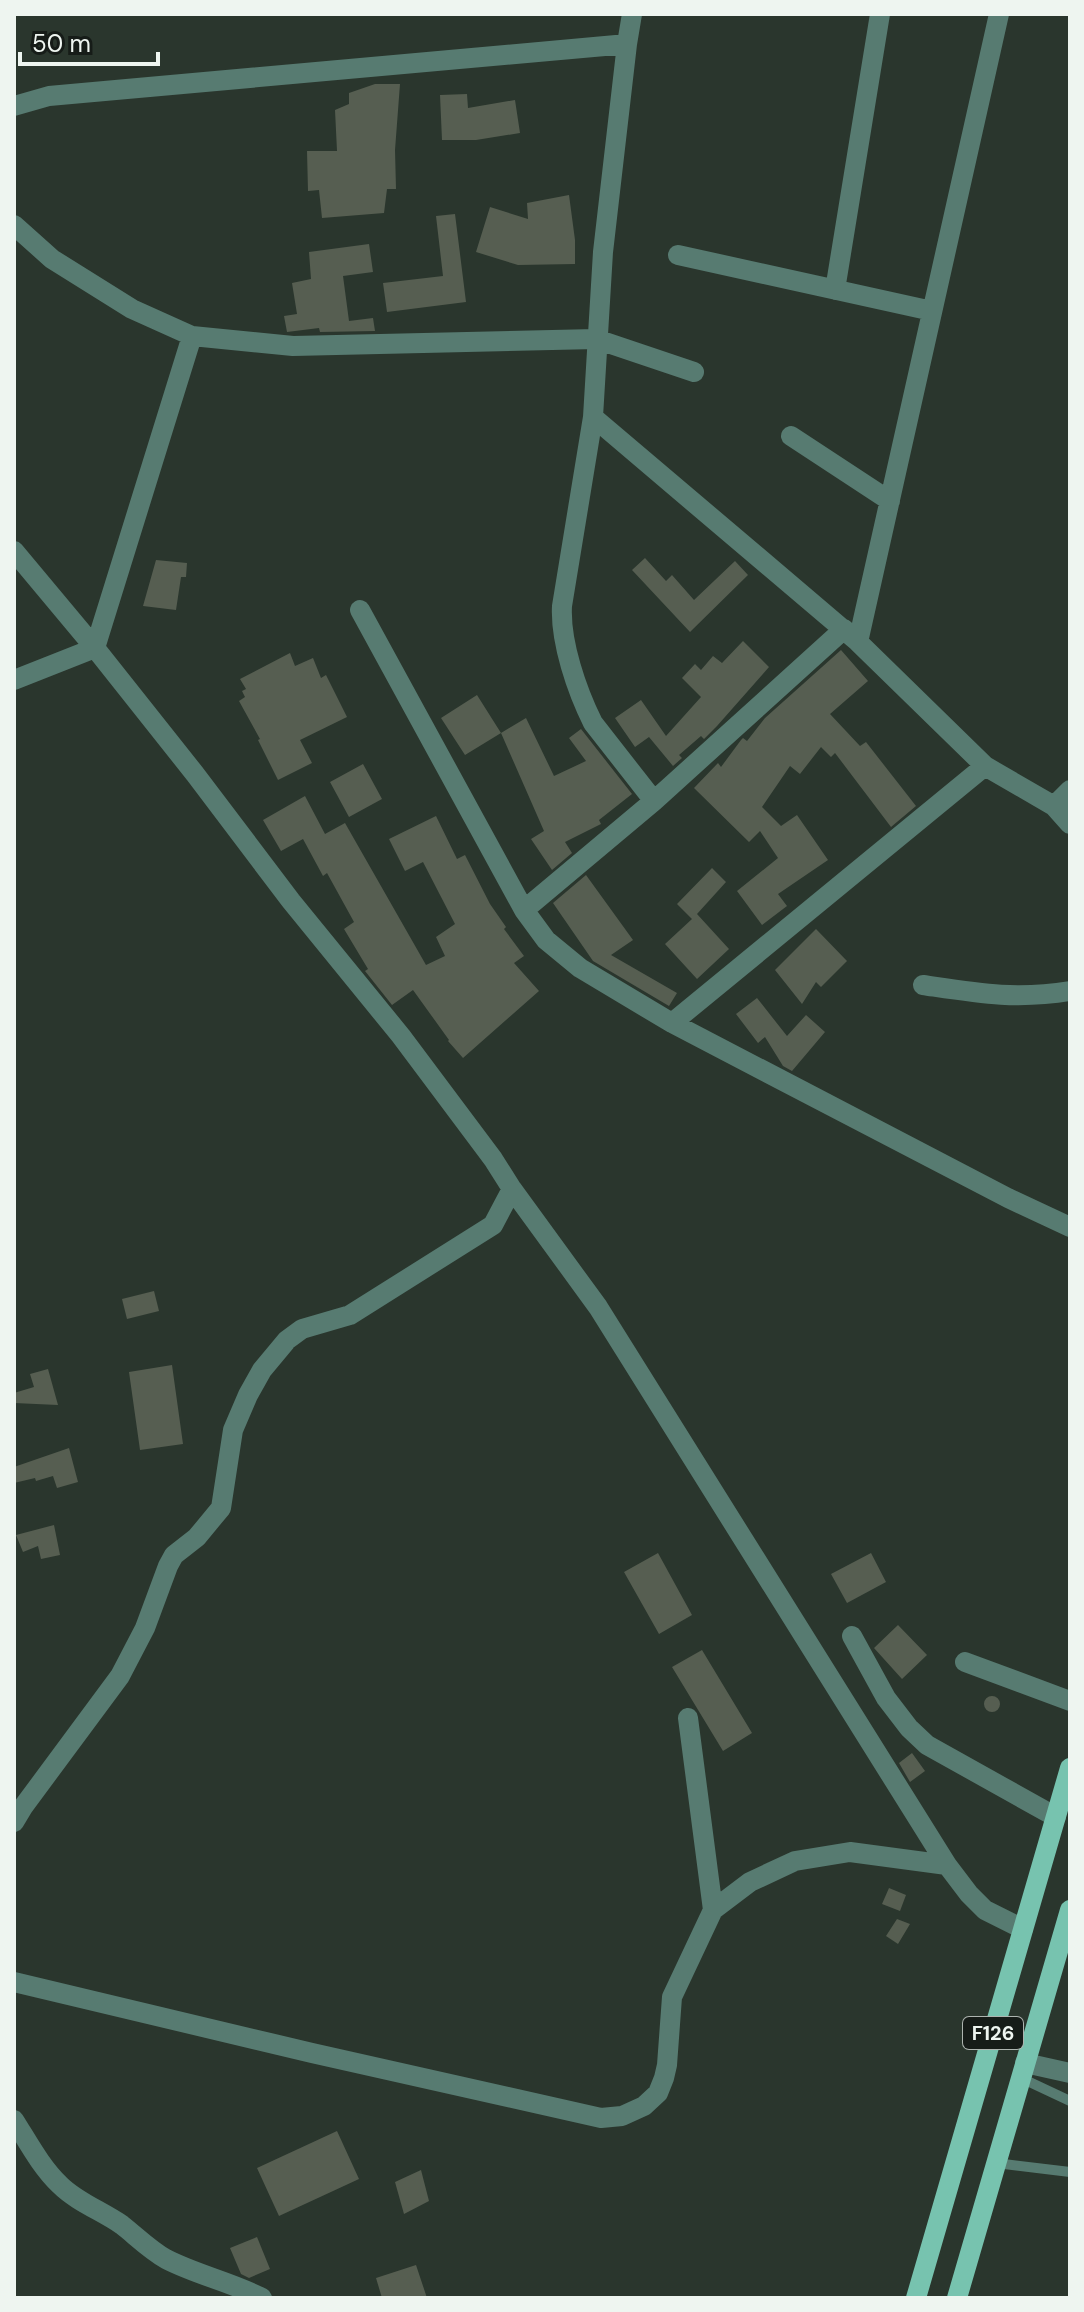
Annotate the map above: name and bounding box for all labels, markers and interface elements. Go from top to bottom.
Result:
scale bar [20,16,158,66]
text: 50 m [32,28,91,59]
road number: F126 [963,2017,1023,2049]

